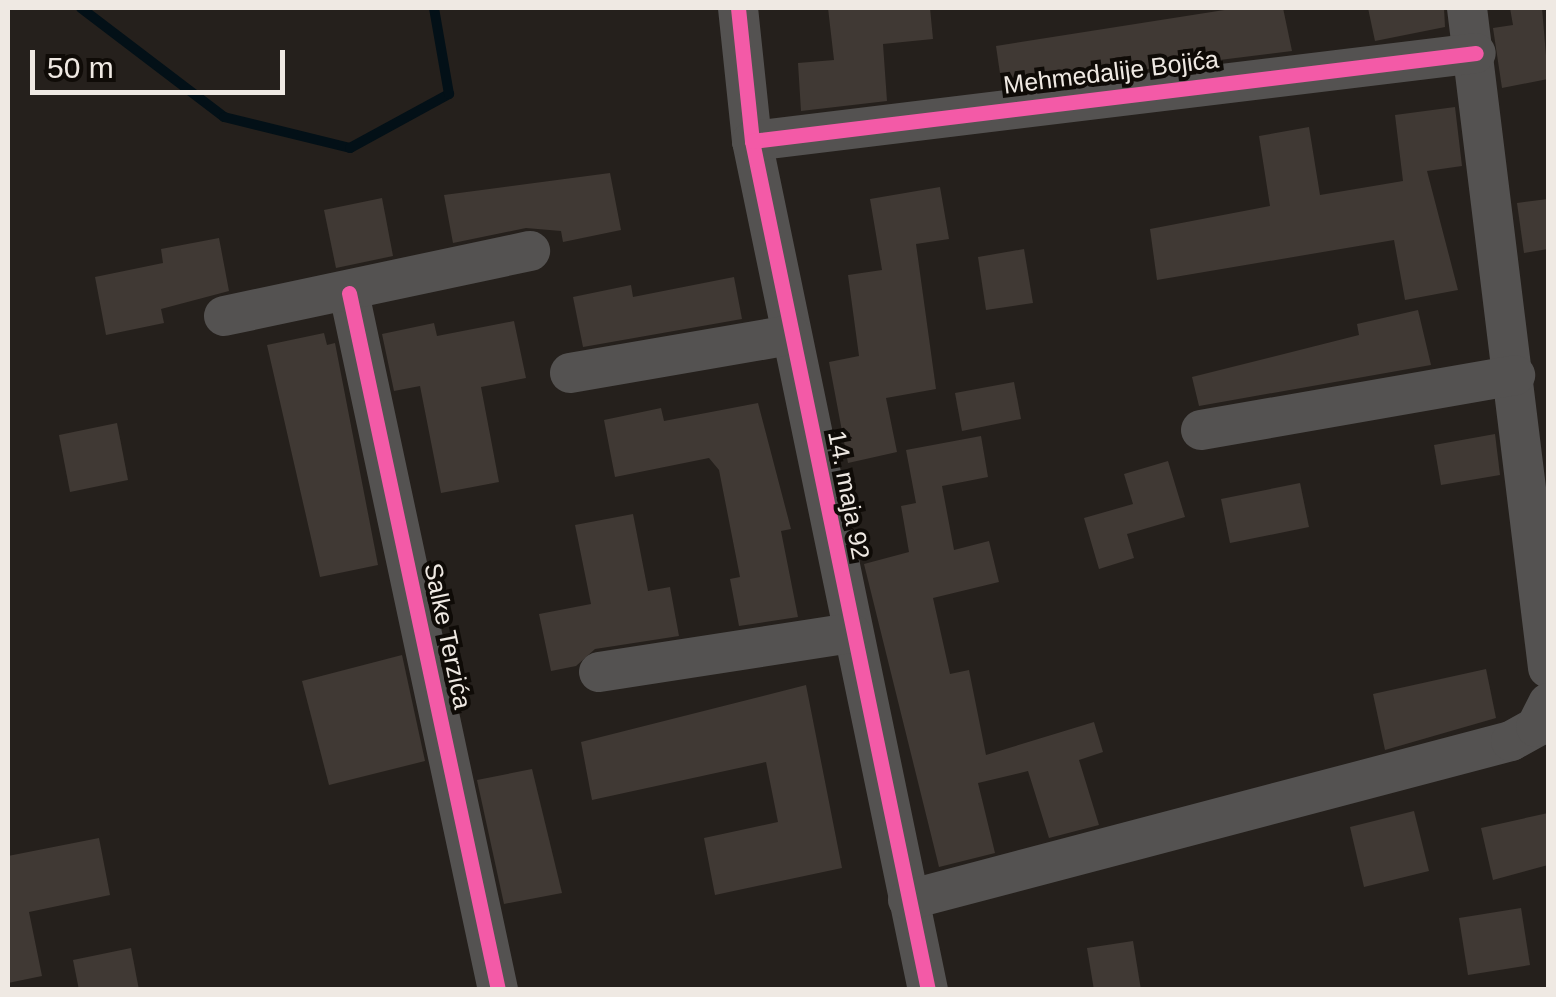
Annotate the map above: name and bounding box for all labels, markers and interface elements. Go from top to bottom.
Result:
scale bar [35,30,290,92]
street label: Mehmedalije Bojića [1002,44,1220,100]
text: 50 m [47,51,114,84]
street label: 14. maja 92 [822,428,876,562]
street label: Salke Terzića [418,560,478,712]

